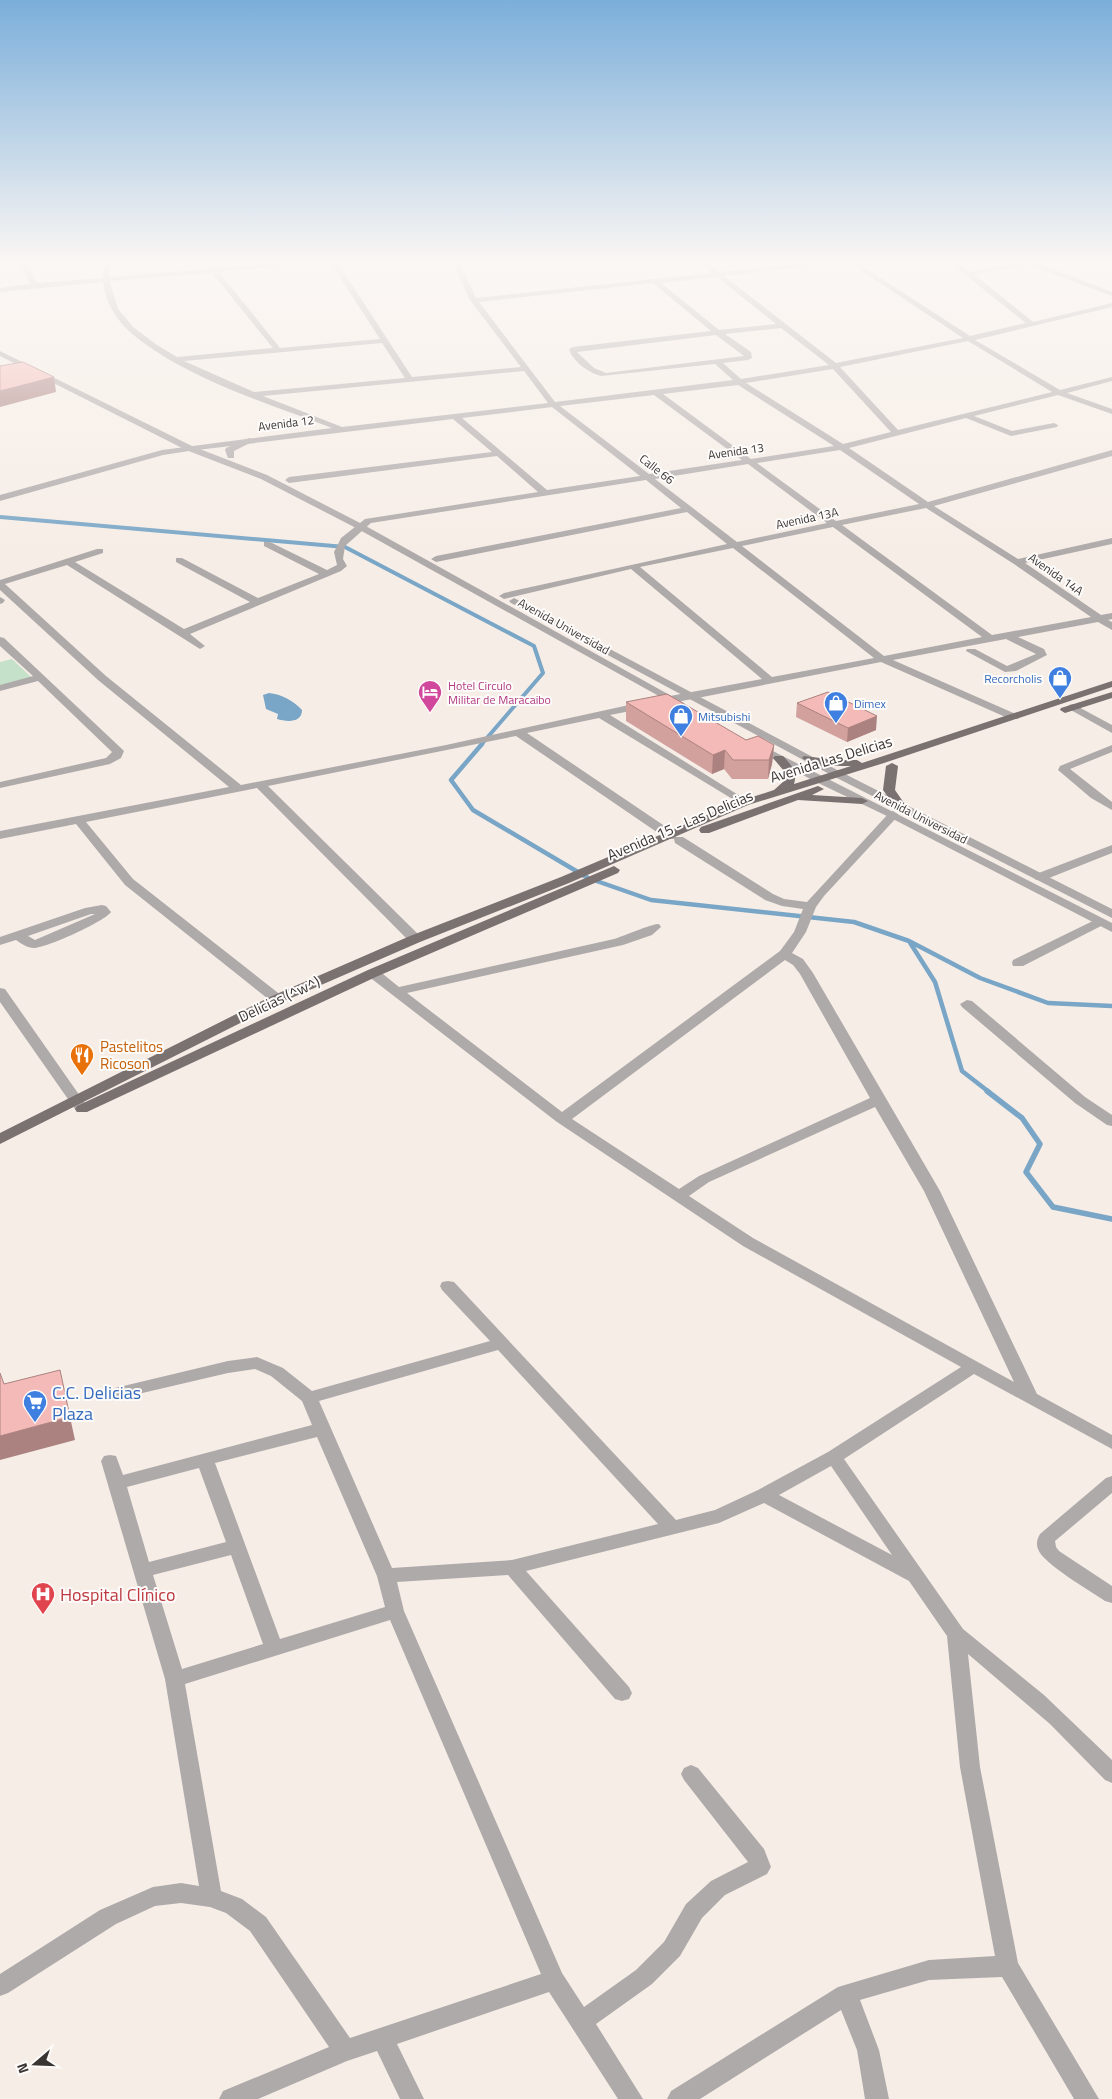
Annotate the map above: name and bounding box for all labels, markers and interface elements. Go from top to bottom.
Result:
street label: Avenida 12 [257,410,315,436]
street label: Avenida 13 [707,438,765,464]
street label: Calle 66 [635,449,679,489]
street label: Avenida 13A [774,502,840,534]
street label: Avenida 14A [1025,548,1087,600]
street label: Avenida Universidad [515,593,613,659]
shop icon: Recorcholis [1047,665,1073,699]
place label: Recorcholis [984,669,1042,688]
place label: Hotel Circulo Militar de Maracaibo [448,676,551,709]
hotel icon: Hotel Circulo Militar de Maracaibo [417,679,443,713]
shop icon: Dimex [823,690,849,724]
place label: Dimex [854,694,886,713]
shop icon: Mitsubishi [668,703,694,737]
place label: Mitsubishi [698,707,750,726]
street label: Avenida Las Delicias [767,729,895,789]
street label: Avenida 15 - Las Delicias [603,784,757,866]
street label: Avenida Universidad [871,785,971,849]
street label: Delicias (^w^) [234,970,324,1028]
place label: Pastelitos Ricoson [100,1035,163,1075]
restaurant icon: Pastelitos Ricoson [69,1042,95,1076]
place label: C.C. Delicias Plaza [52,1379,141,1427]
supermarket icon: C.C. Delicias Plaza [22,1389,48,1423]
hospital icon: Hospital Clínico [30,1581,56,1615]
place label: Hospital Clínico [60,1581,176,1608]
north arrow [10,2039,60,2089]
text: N [11,2060,34,2076]

